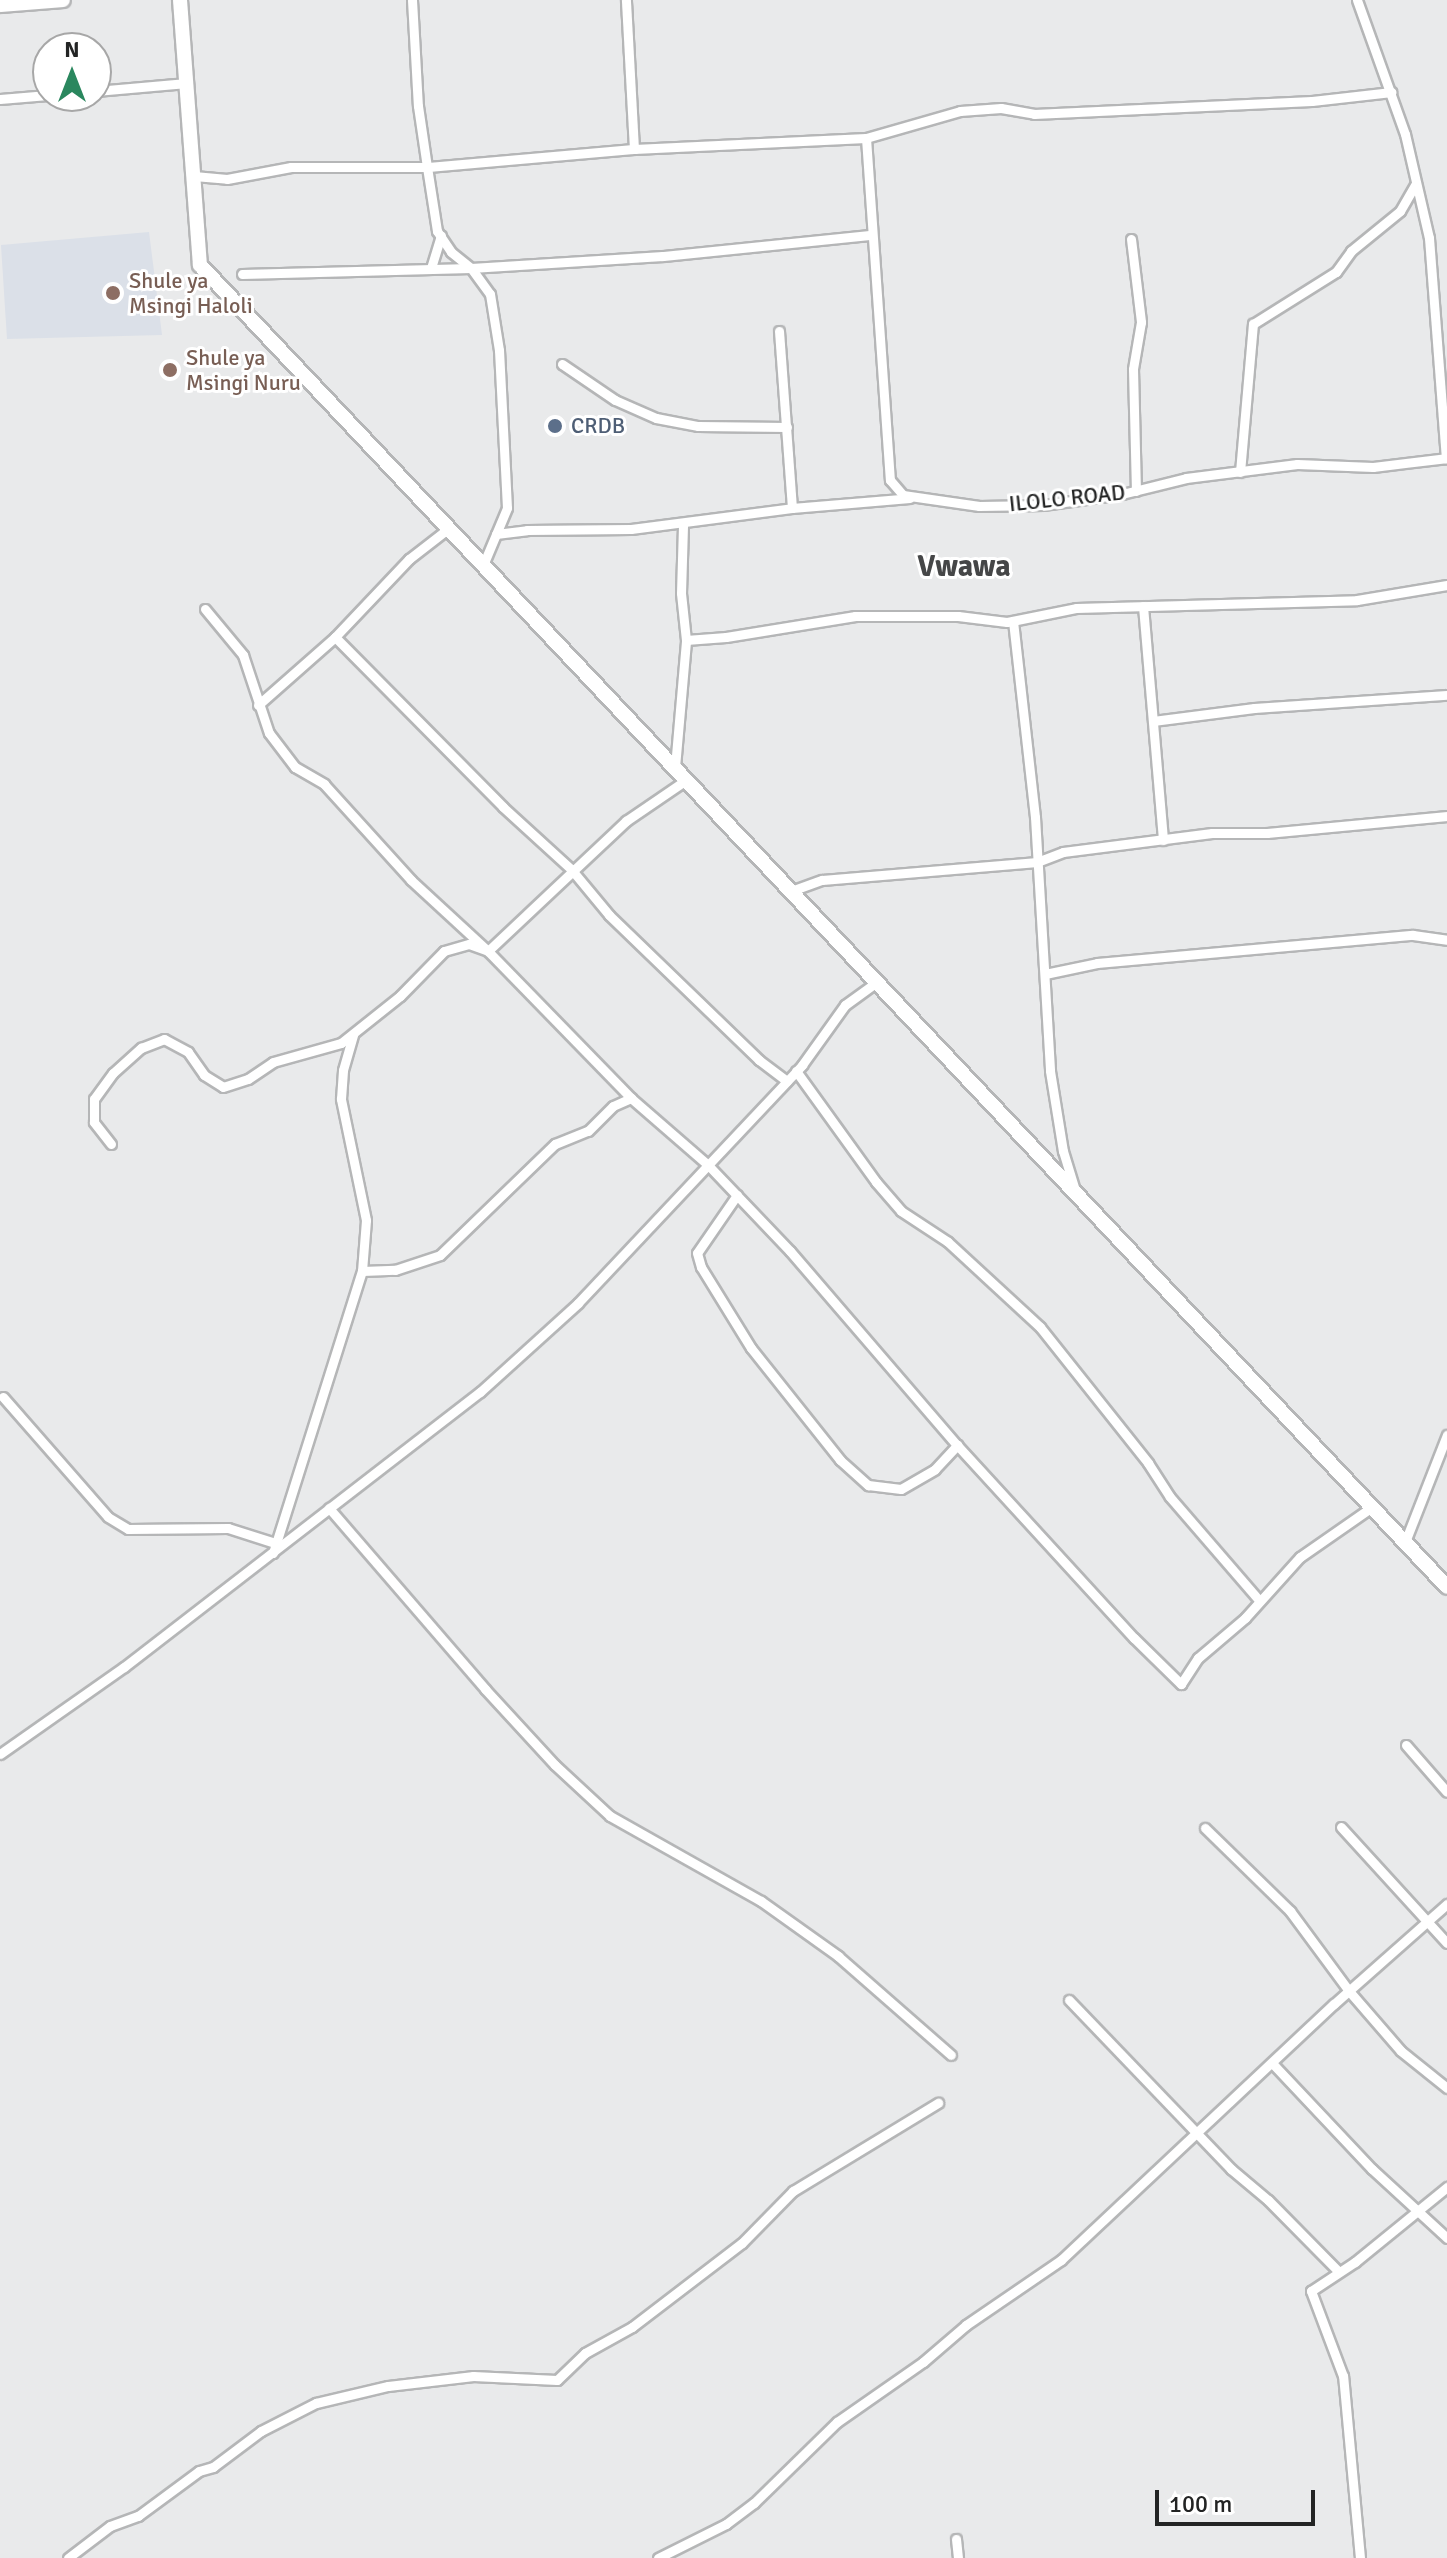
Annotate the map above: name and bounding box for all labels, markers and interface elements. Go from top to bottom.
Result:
north arrow [32,32,112,112]
text: N [64,36,80,63]
place label: Shule ya Msingi Haloli [129,267,253,318]
marker: Shule ya Msingi Haloli [104,284,122,302]
place label: Shule ya Msingi Nuru [186,344,301,396]
marker: Shule ya Msingi Nuru [161,361,179,379]
place label: CRDB [571,413,625,439]
marker: CRDB [546,417,564,435]
street label: ILOLO ROAD [1008,479,1126,517]
district label: Vwawa [917,549,1011,585]
scale bar [1159,2474,1319,2524]
text: 100 m [1169,2489,1232,2519]

